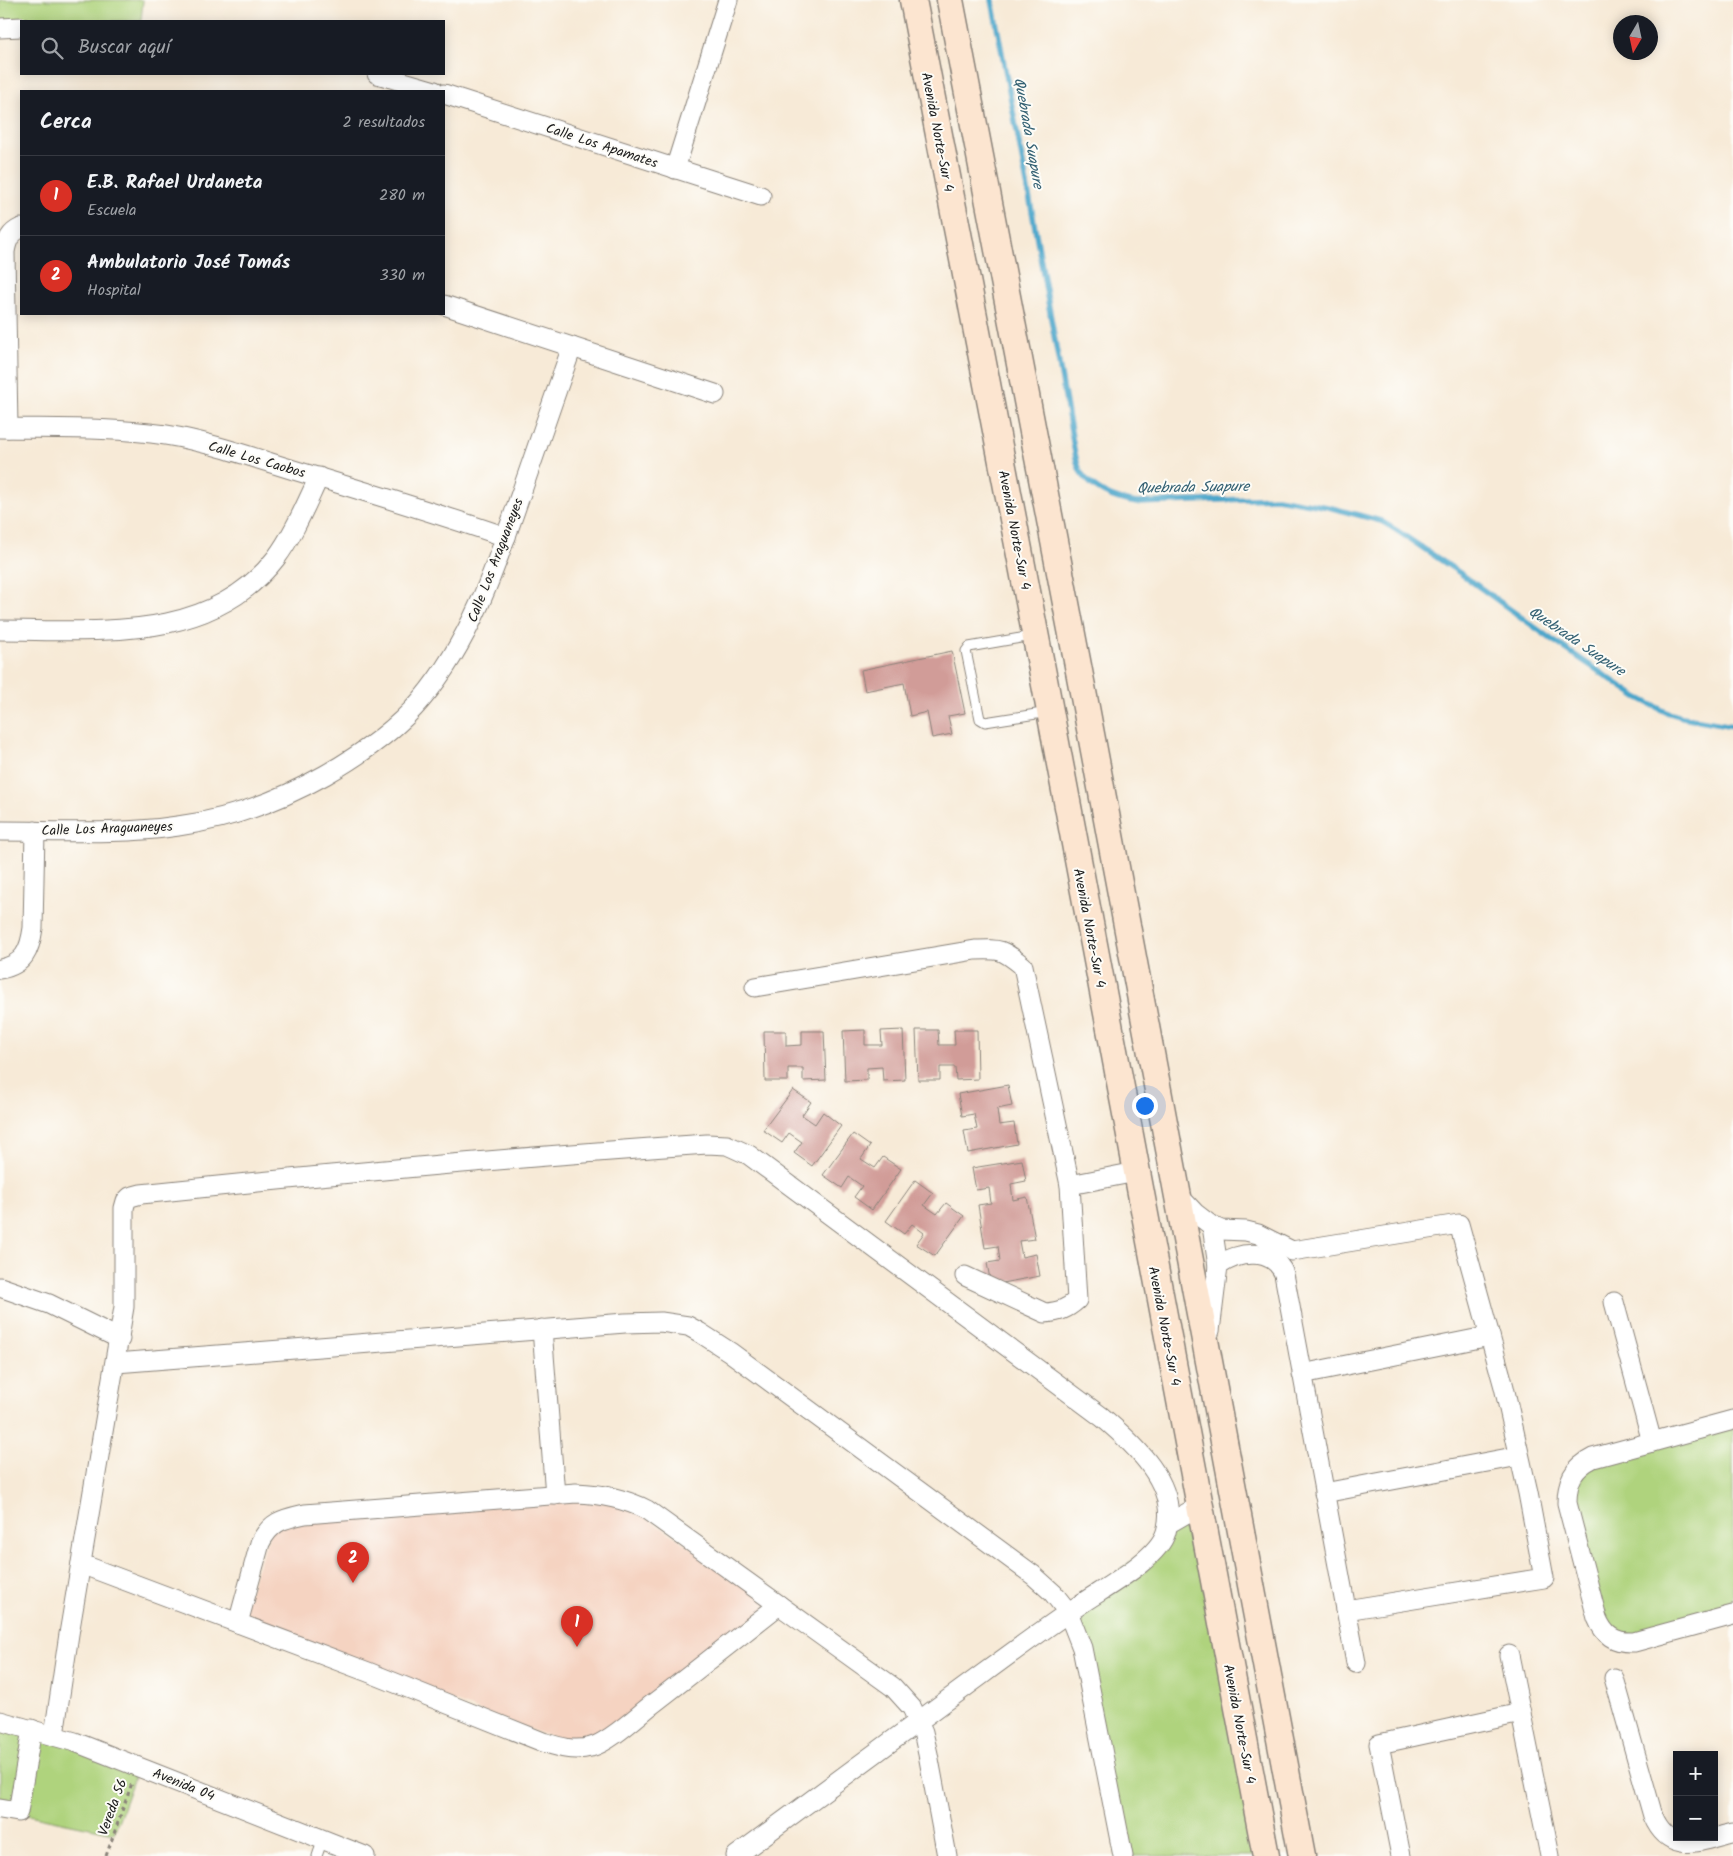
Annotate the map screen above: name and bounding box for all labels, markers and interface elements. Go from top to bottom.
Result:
north arrow [1613,15,1658,60]
search box [20,20,445,75]
text: Buscar aquí [78,33,170,63]
icon: search [38,34,66,62]
street label: Avenida Norte-Sur 4 [915,70,959,194]
water label: Quebrada Suapure [1006,76,1050,192]
text: Cerca [40,106,92,139]
text: 2 resultados [343,110,425,135]
street label: Calle Los Apamates [543,117,660,174]
text: E.B. Rafael Urdaneta [87,168,263,198]
text: 1 [54,183,58,208]
text: 280 m [379,183,425,208]
text: Escuela [87,198,137,223]
text: Ambulatorio José Tomás [87,248,290,278]
text: 2 [51,263,61,288]
text: 330 m [380,263,425,288]
text: Hospital [87,278,141,303]
street label: Calle Los Caobos [206,436,308,484]
street label: Avenida Norte-Sur 4 [992,468,1036,592]
water label: Quebrada Suapure [1137,475,1251,501]
street label: Calle Los Araguaneyes [462,495,530,626]
water label: Quebrada Suapure [1523,600,1631,684]
street label: Calle Los Araguaneyes [41,816,173,842]
street label: Avenida Norte-Sur 4 [1067,866,1111,990]
your location [1132,1093,1158,1119]
street label: Avenida Norte-Sur 4 [1142,1264,1186,1388]
pin: 2 [337,1542,369,1583]
pin: 1 [561,1606,593,1647]
street label: Avenida Norte-Sur 4 [1217,1662,1261,1786]
map controls [1673,1751,1718,1841]
button: + [1673,1751,1718,1796]
street label: Avenida 04 [149,1762,218,1807]
street label: Vereda 56 [92,1776,133,1839]
button: − [1673,1796,1718,1841]

